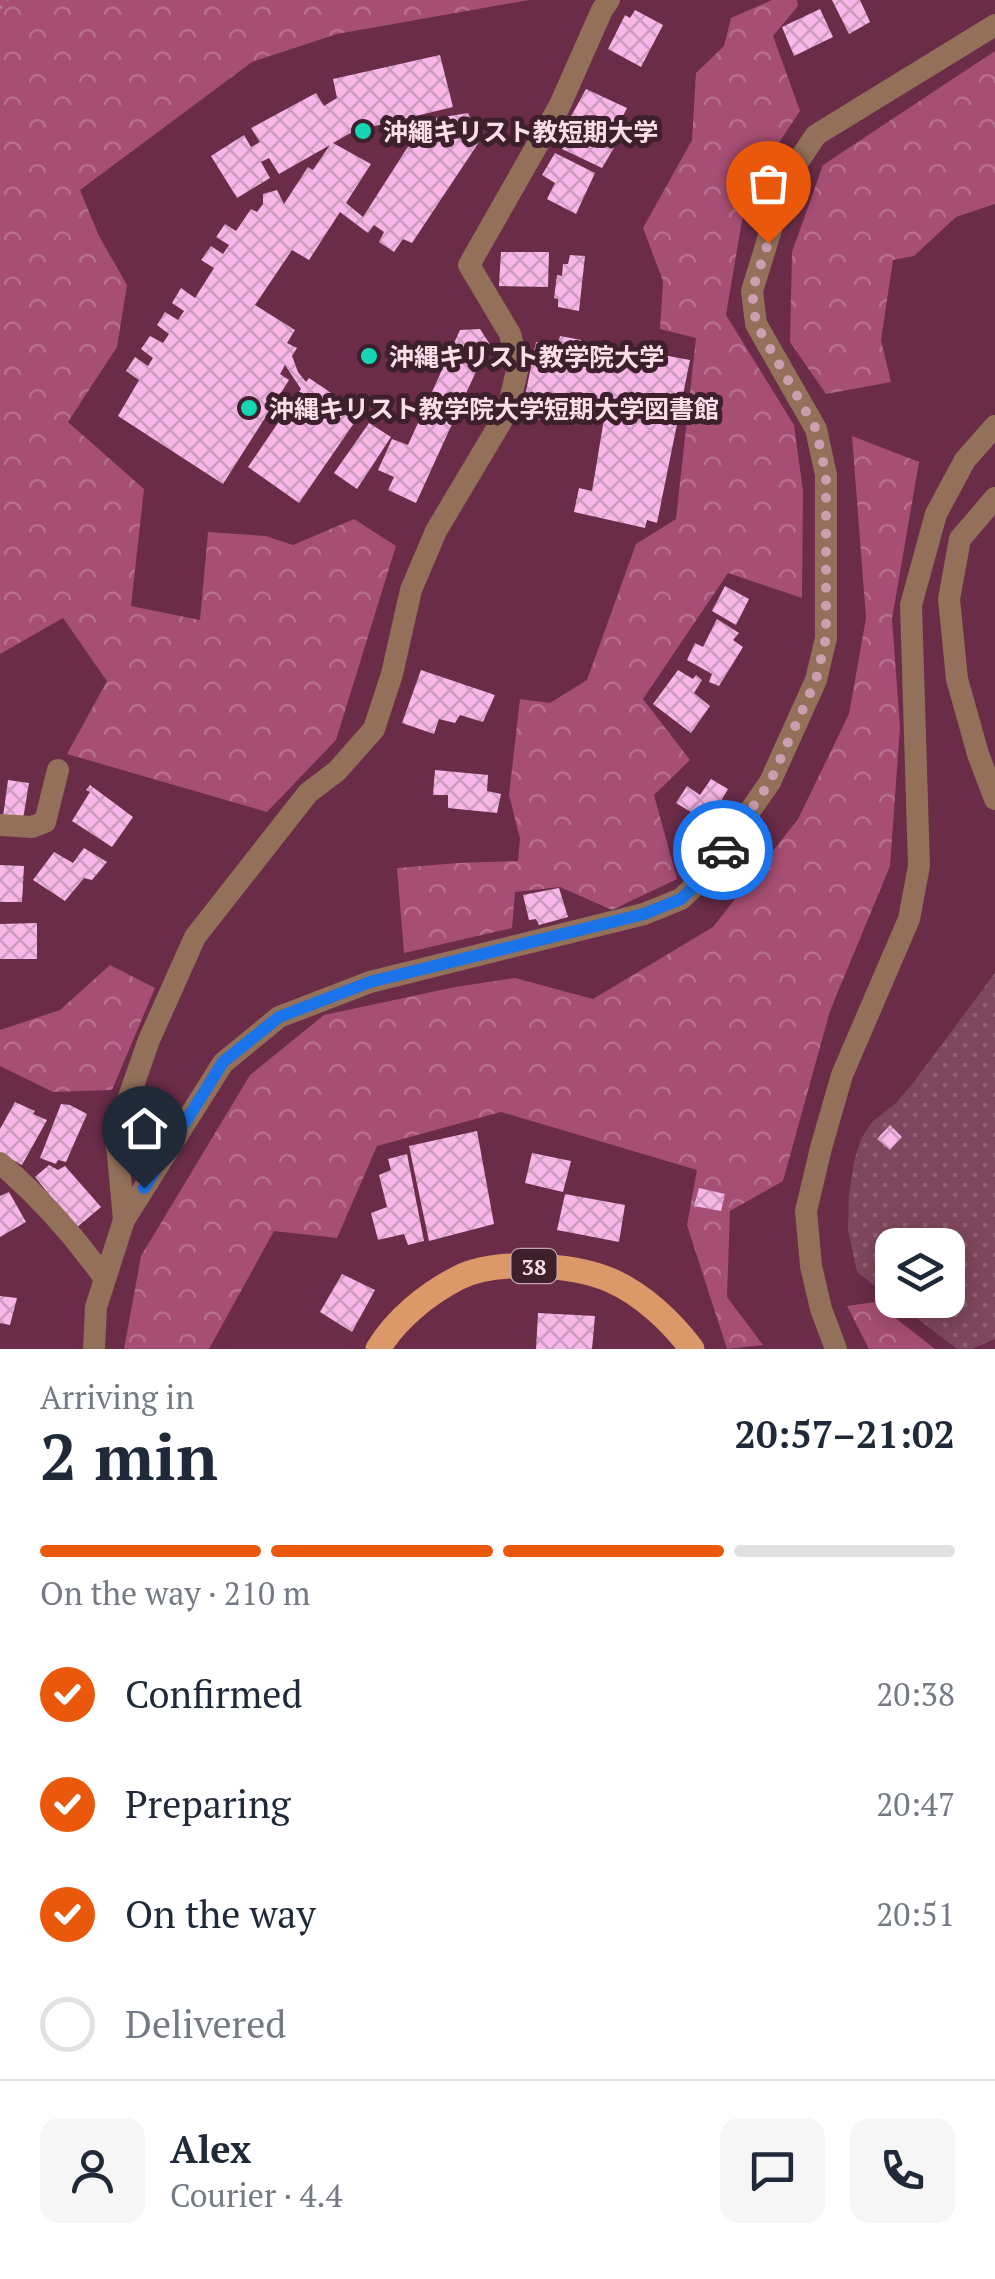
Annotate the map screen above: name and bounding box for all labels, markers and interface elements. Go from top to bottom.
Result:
place label: 沖繩キリスト教短期大学 [383,115,658,148]
marker: 沖繩キリスト教短期大学 [352,120,374,142]
pin [726,141,811,244]
icon: bag [741,156,796,211]
place label: 沖縄キリスト教学院大学 [389,340,664,373]
marker: 沖縄キリスト教学院大学 [358,345,380,367]
place label: 沖縄キリスト教学院大学短期大学図書館 [269,392,719,425]
marker: 沖縄キリスト教学院大学短期大学図書館 [238,397,260,419]
courier [673,800,773,900]
icon: car [696,823,751,878]
pin [102,1086,187,1189]
icon: home [117,1101,172,1156]
map controls [875,1228,965,1318]
button: layers [875,1228,965,1318]
road number: 38 [512,1249,556,1283]
text: Arriving in [40,1376,194,1418]
text: 20:57–21:02 [734,1409,955,1459]
text: 2 min [40,1412,218,1499]
text: On the way · 210 m [40,1572,310,1614]
icon: check [40,1667,95,1722]
text: Confirmed [125,1669,303,1719]
text: 20:38 [876,1673,955,1715]
icon: check [40,1777,95,1832]
text: Preparing [125,1779,291,1829]
text: 20:47 [876,1783,955,1825]
icon: check [40,1887,95,1942]
text: On the way [125,1889,316,1939]
text: 20:51 [876,1893,955,1935]
text: Delivered [125,1999,286,2049]
button: person [40,2118,145,2223]
button: chat [720,2118,825,2223]
button: phone [850,2118,955,2223]
text: Alex [170,2124,251,2174]
text: Courier · 4.4 [170,2174,342,2216]

